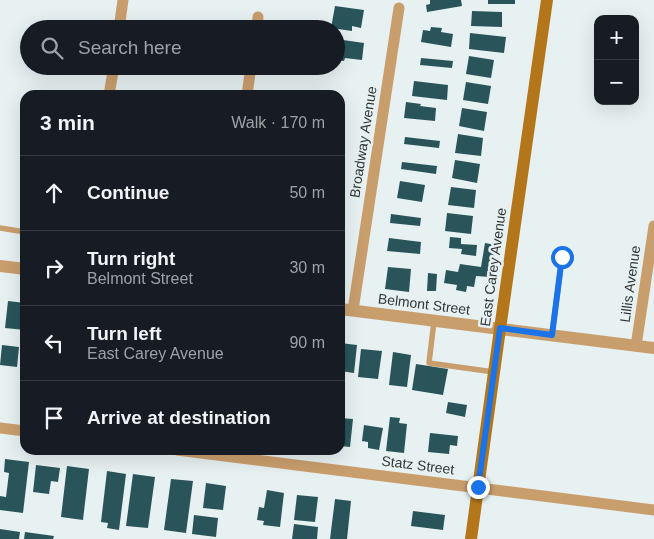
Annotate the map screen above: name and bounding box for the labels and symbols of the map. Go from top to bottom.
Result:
street label: Broadway Avenue [346,85,380,199]
street label: East Carey Avenue [477,206,509,327]
street label: Lillis Avenue [617,244,643,324]
route start [551,246,574,269]
street label: Belmont Street [377,290,471,318]
street label: Statz Street [381,453,455,477]
route end [467,476,490,499]

